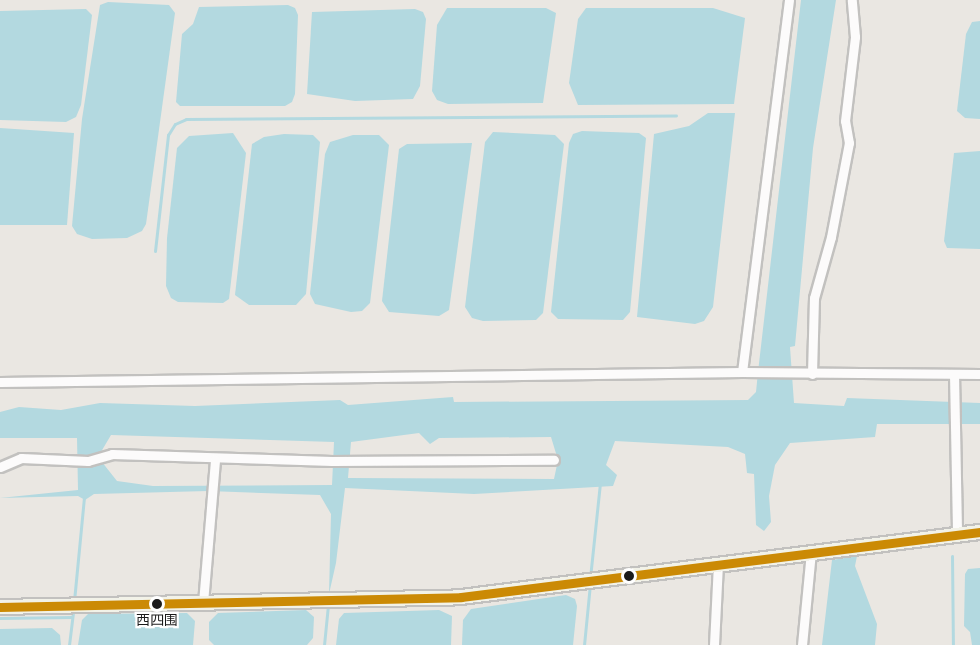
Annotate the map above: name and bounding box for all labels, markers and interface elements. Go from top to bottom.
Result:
unlabelled marker [623,570,635,582]
marker: 西四围 [151,598,163,610]
place label: 西四围 [136,613,178,629]

